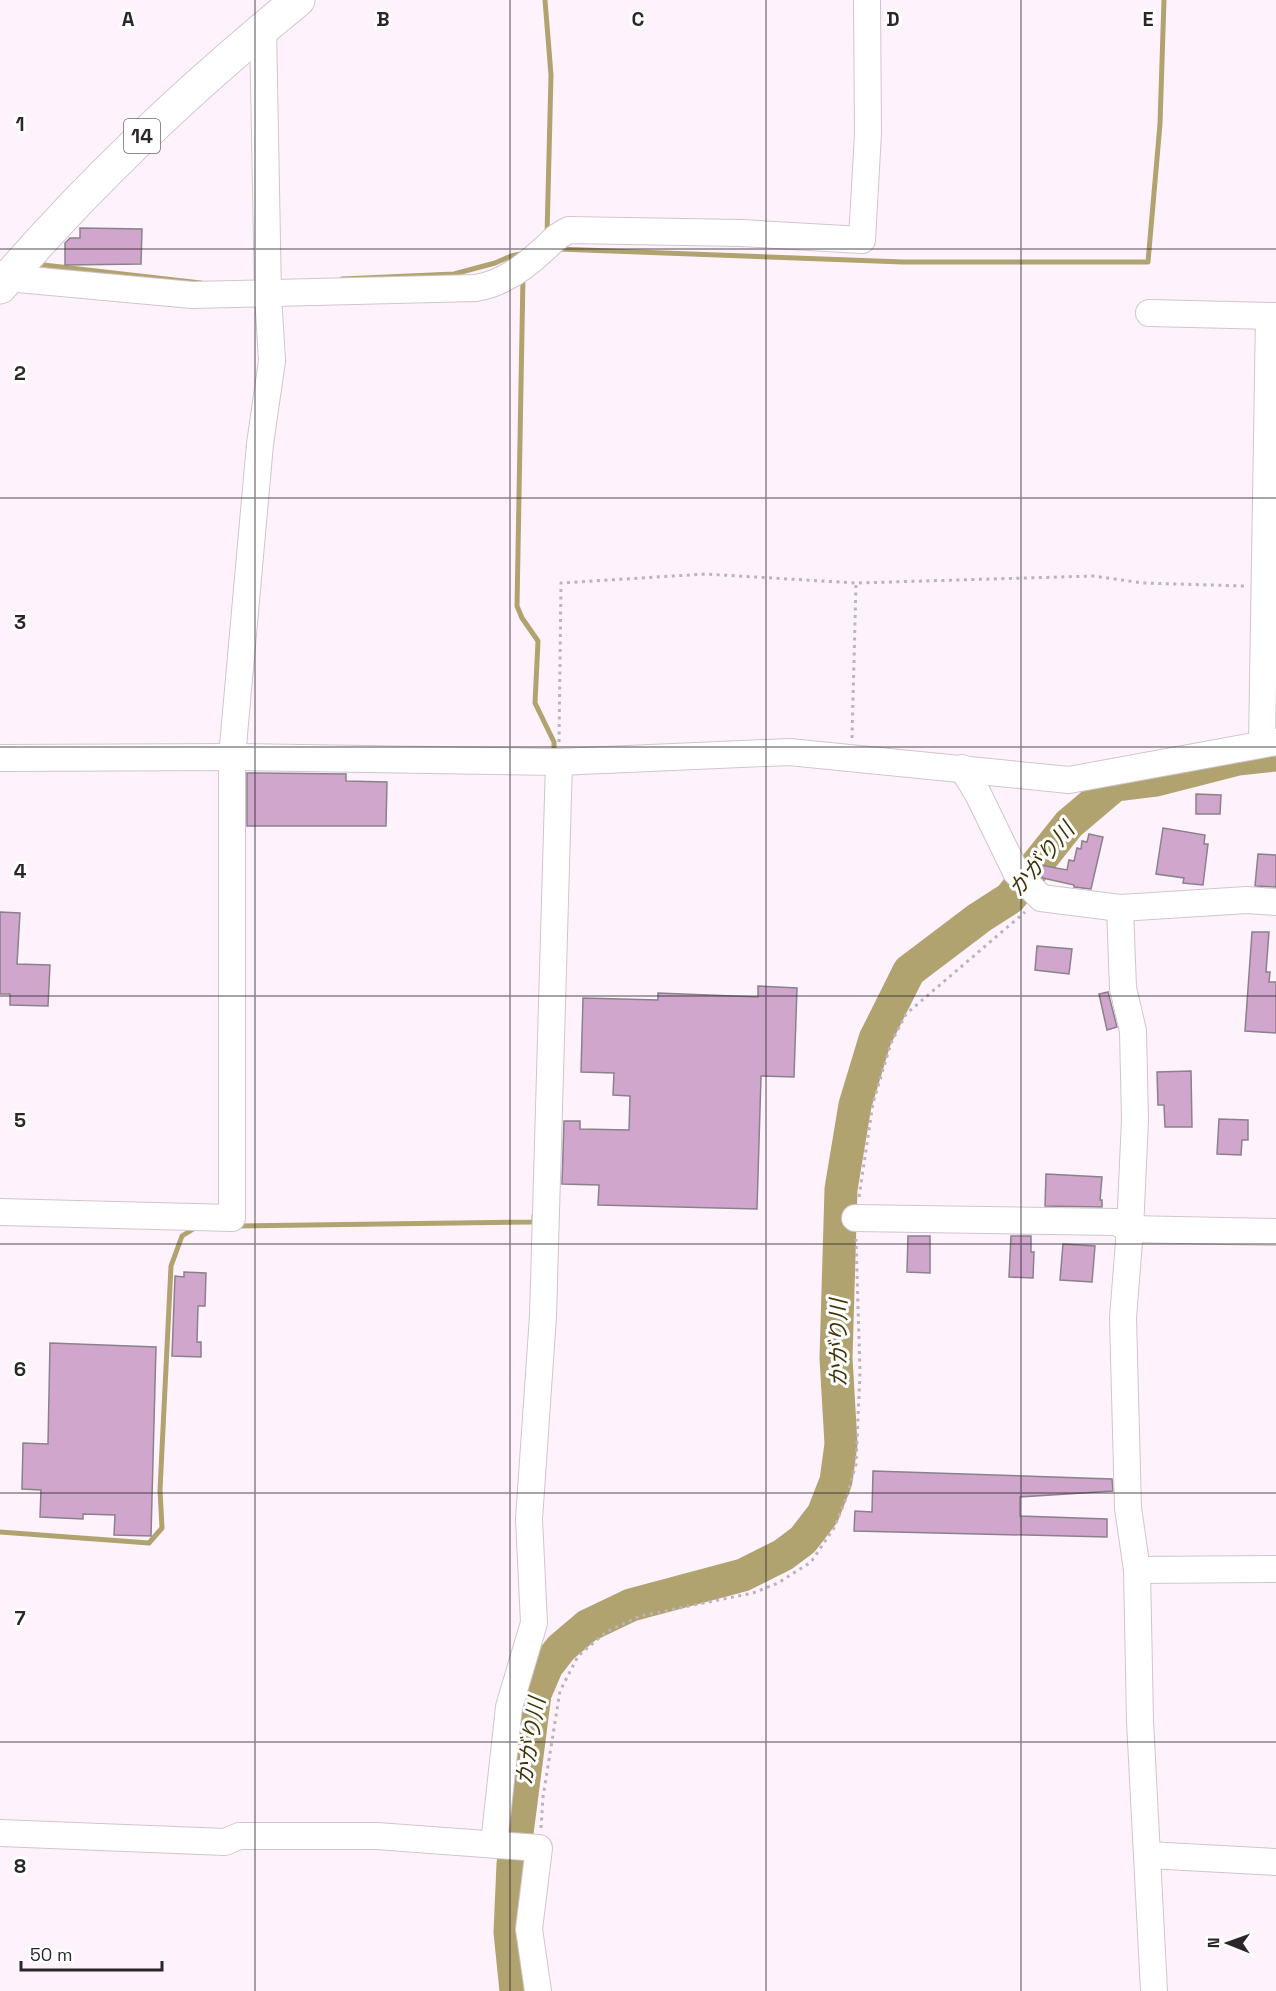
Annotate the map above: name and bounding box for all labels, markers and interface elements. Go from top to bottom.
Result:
text: A [122,6,135,32]
text: B [376,6,390,32]
text: C [632,6,645,32]
text: D [886,6,900,32]
text: E [1142,6,1154,32]
text: 1 [15,111,25,137]
road number: 14 [124,119,160,153]
text: 2 [14,360,26,386]
text: 3 [14,609,26,635]
water label: かがり川 [1002,815,1081,902]
text: 4 [14,858,27,884]
text: 5 [14,1107,26,1133]
water label: かがり川 [824,1297,852,1387]
text: 6 [14,1356,26,1382]
text: 7 [14,1605,26,1631]
water label: かがり川 [509,1693,551,1787]
text: 8 [14,1853,26,1879]
north arrow [1198,1913,1258,1973]
scale bar [21,1934,162,1972]
text: N [1203,1937,1224,1948]
text: 50 m [30,1943,72,1966]

